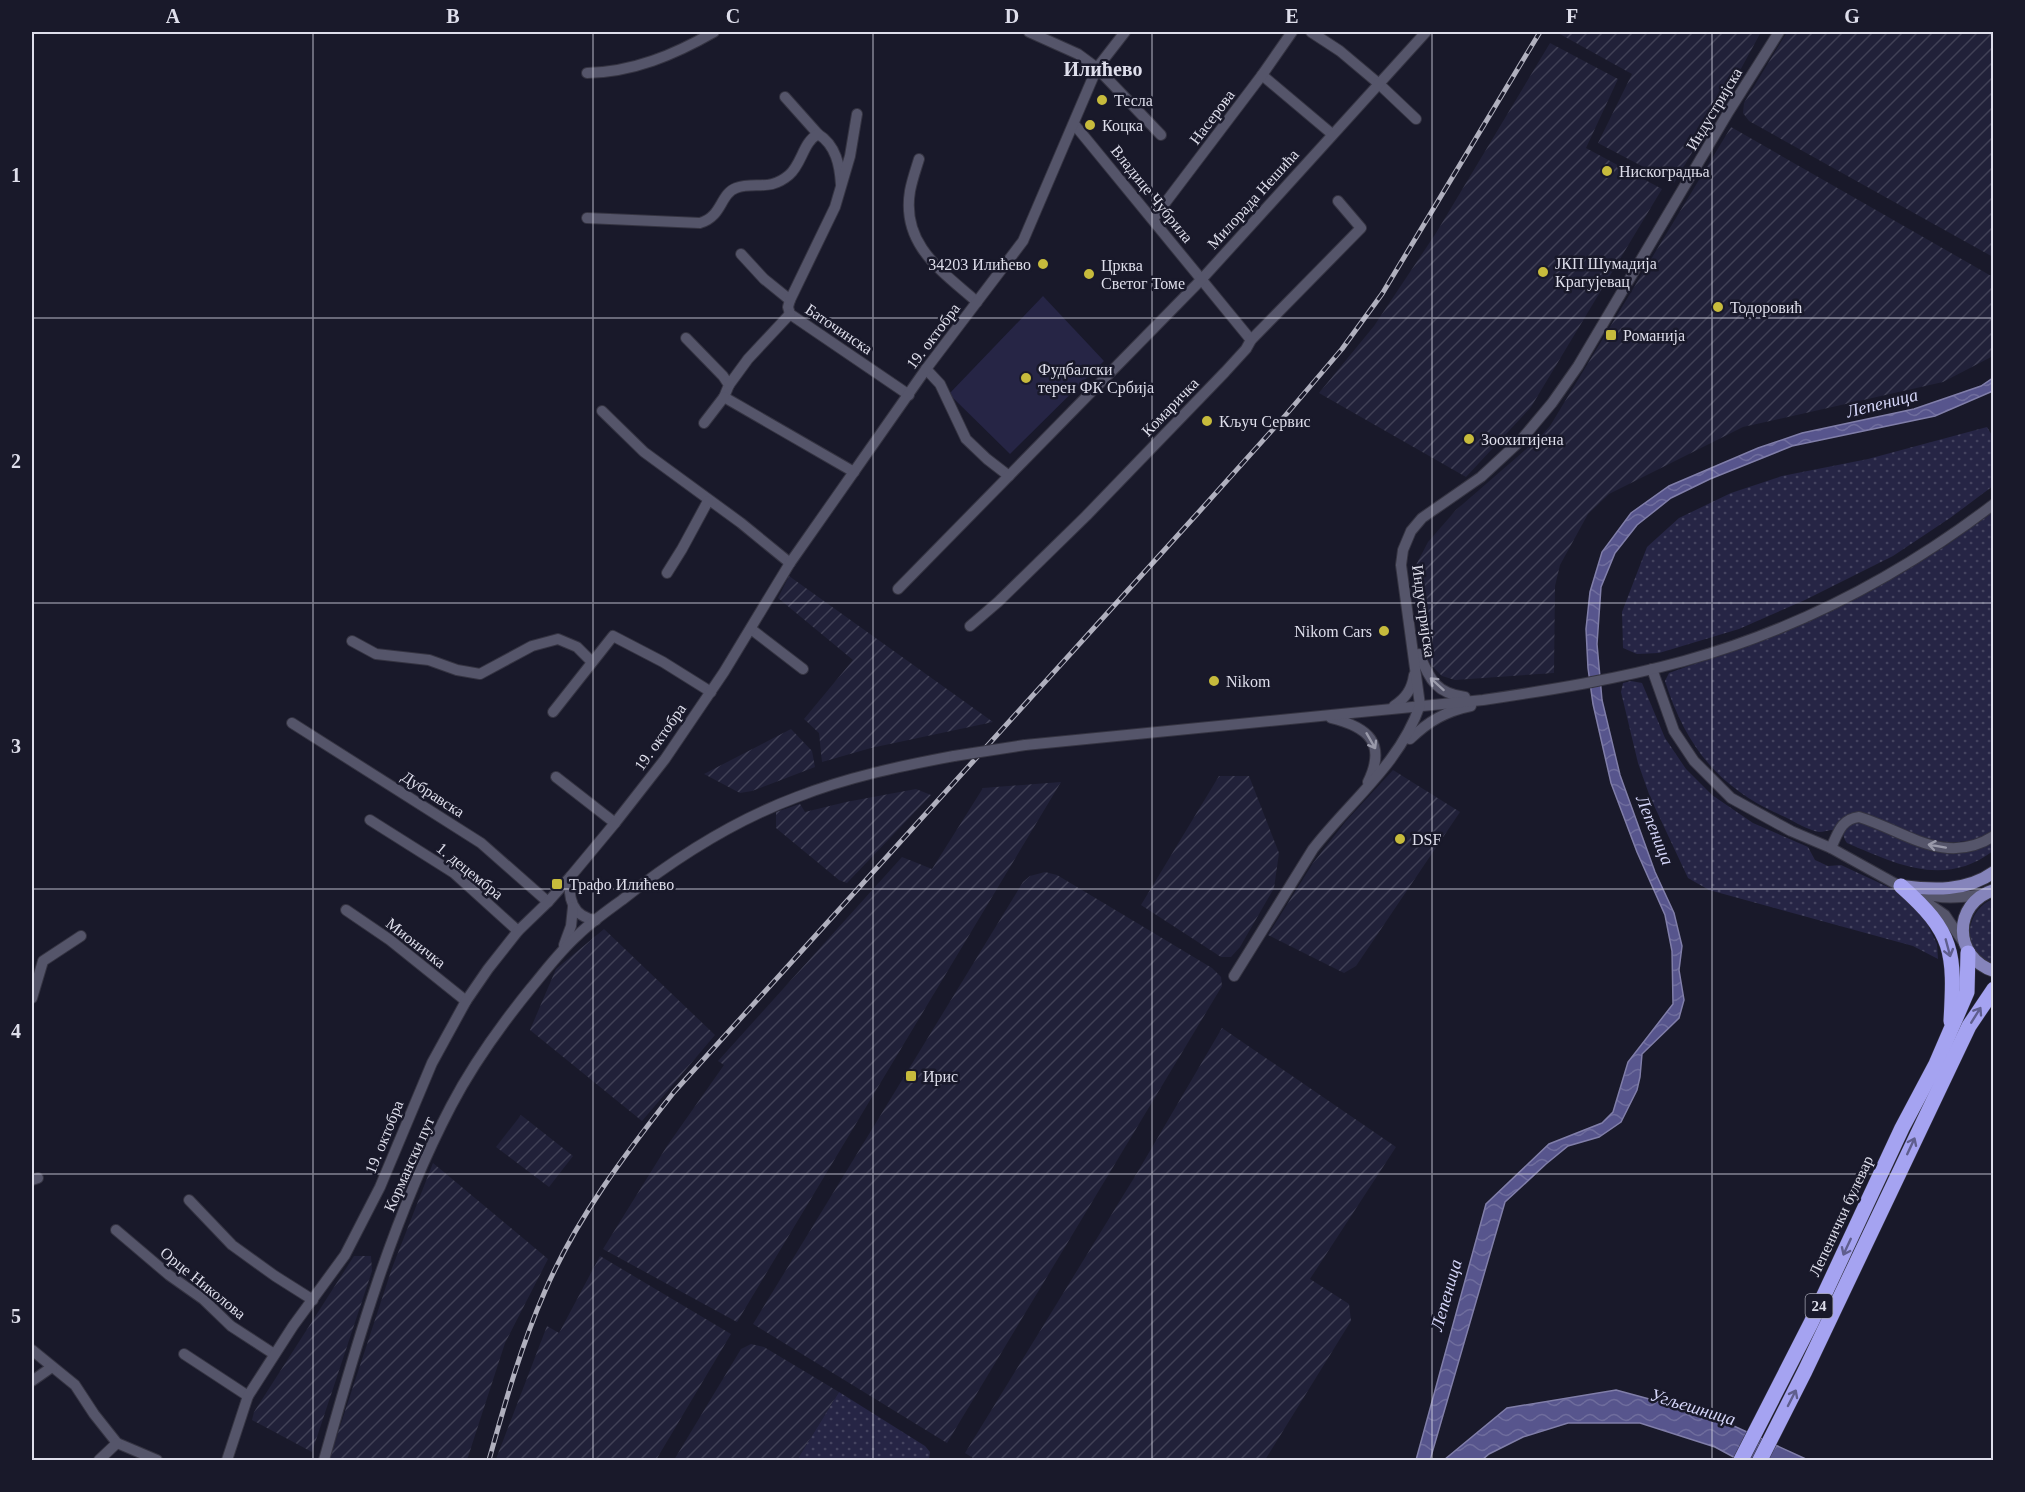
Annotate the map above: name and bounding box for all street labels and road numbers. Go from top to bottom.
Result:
street label: Индустријска [1683,65,1746,154]
street label: Насерова [1186,87,1239,148]
street label: Владице Чубрила [1107,142,1196,247]
street label: Милорада Нешића [1204,146,1303,253]
street label: Баточинска [802,300,876,358]
street label: 19. октобра [903,300,964,373]
street label: Комаричка [1138,375,1203,440]
street label: Индустријска [1408,564,1439,659]
street label: 19. октобра [631,700,690,774]
street label: Дубравска [398,767,467,821]
street label: 1. децембра [433,839,507,904]
street label: Мионичка [383,915,449,971]
street label: 19. октобра [362,1098,407,1177]
street label: Кормански пут [380,1114,438,1215]
street label: Лепенички булевар [1806,1153,1877,1280]
street label: Орце Николова [156,1244,249,1323]
road number: 24 [1806,1294,1832,1318]

